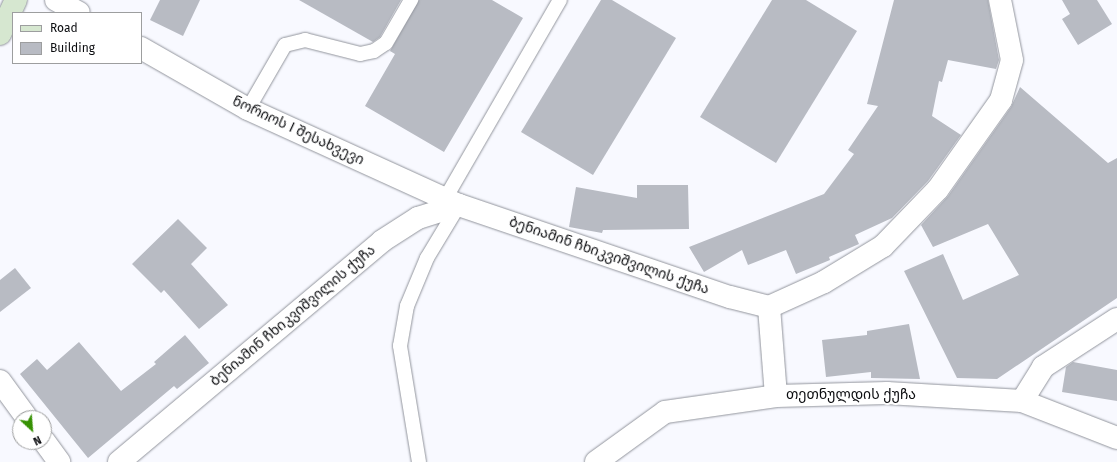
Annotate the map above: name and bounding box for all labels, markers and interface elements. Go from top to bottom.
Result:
legend [12,12,142,64]
text: Road [50,21,78,35]
text: Building [50,41,95,55]
street label: ნორიოს I შესახვევი [229,93,367,169]
street label: ბენიამინ ჩხიკვიშვილის ქუჩა [507,214,711,298]
street label: ბენიამინ ჩხიკვიშვილის ქუჩა [207,242,379,390]
street label: თეთნულდის ქუჩა [786,387,916,403]
north arrow [12,410,52,450]
text: N [31,433,43,448]

